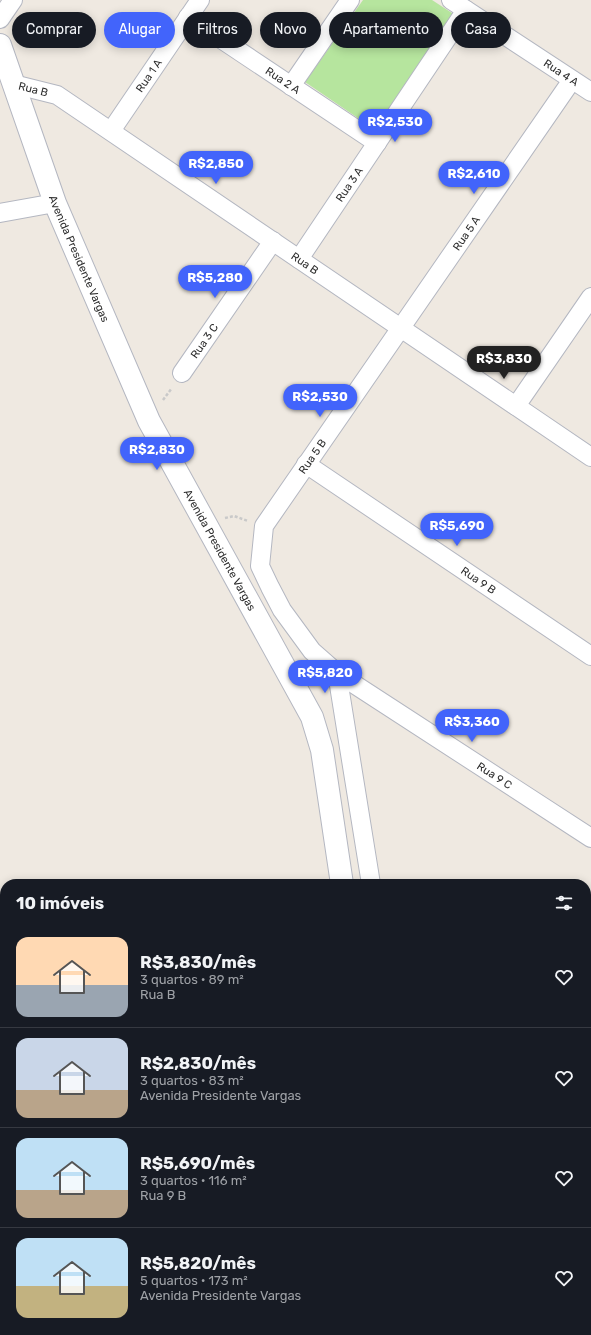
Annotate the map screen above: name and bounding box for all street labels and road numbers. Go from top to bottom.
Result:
street label: Rua 1 A [133,56,165,95]
street label: Rua 4 A [541,56,582,89]
street label: Rua 2 A [263,64,303,97]
street label: Rua B [17,79,49,99]
street label: Rua 3 A [333,164,366,204]
street label: Avenida Presidente Vargas [46,194,112,324]
street label: Rua 5 A [450,213,483,253]
street label: Rua B [289,249,321,277]
street label: Rua 3 C [188,321,221,361]
street label: Rua 5 B [296,436,329,476]
street label: Avenida Presidente Vargas [181,487,259,613]
street label: Rua 9 B [459,564,498,597]
street label: Rua 9 C [475,759,515,792]

